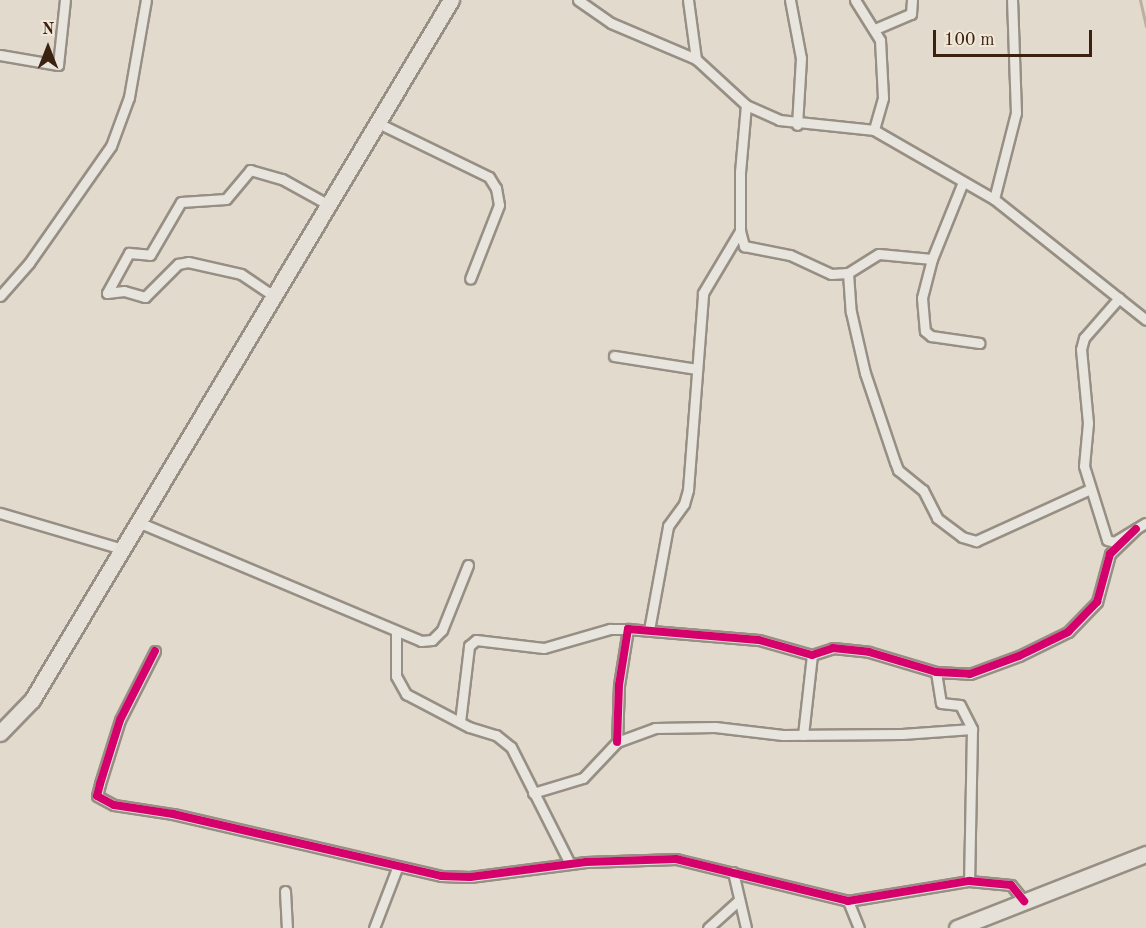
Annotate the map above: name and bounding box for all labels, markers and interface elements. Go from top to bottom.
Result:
north arrow [18,18,78,78]
scale bar [936,18,1095,56]
text: N [42,22,54,38]
text: 100 m [944,31,995,49]

